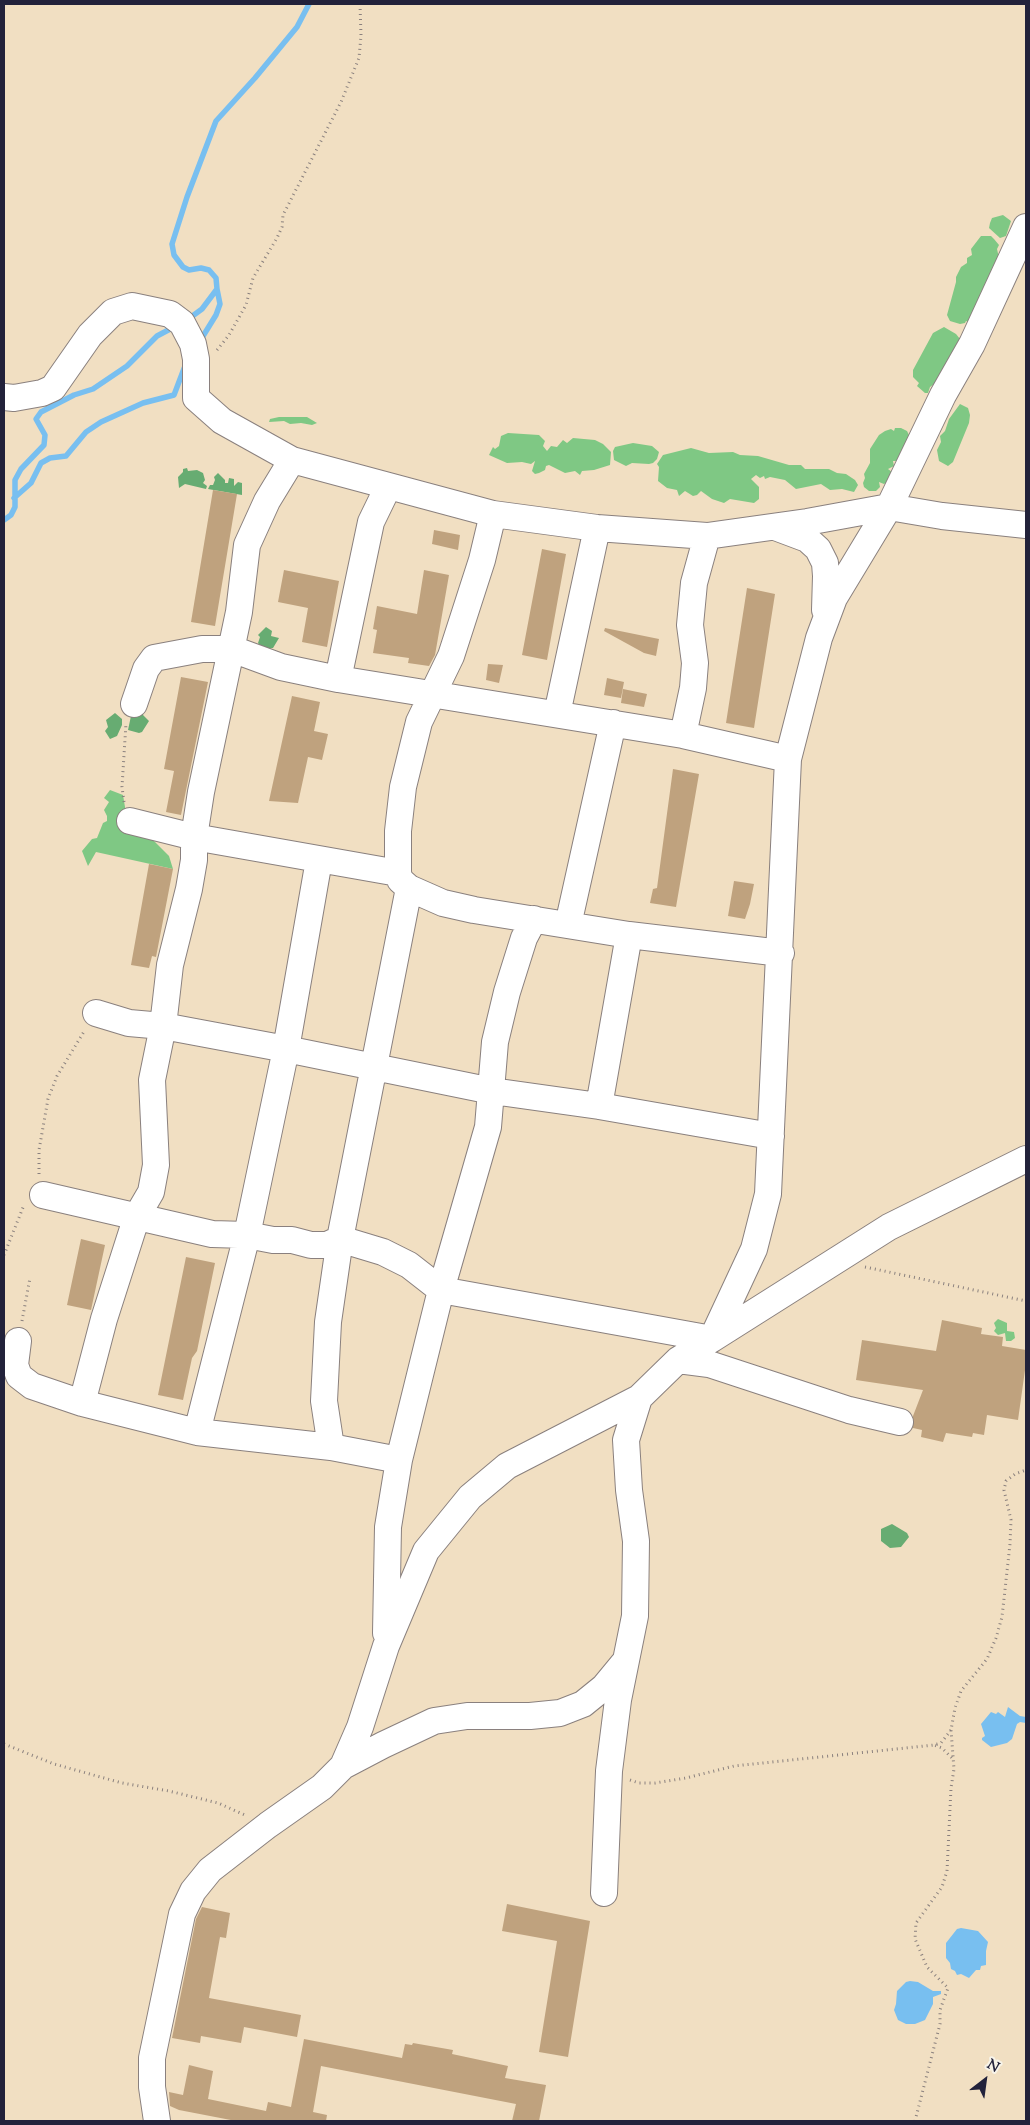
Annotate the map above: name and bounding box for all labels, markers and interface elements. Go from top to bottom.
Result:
north arrow [960,2055,1010,2105]
text: N [983,2056,1002,2078]

